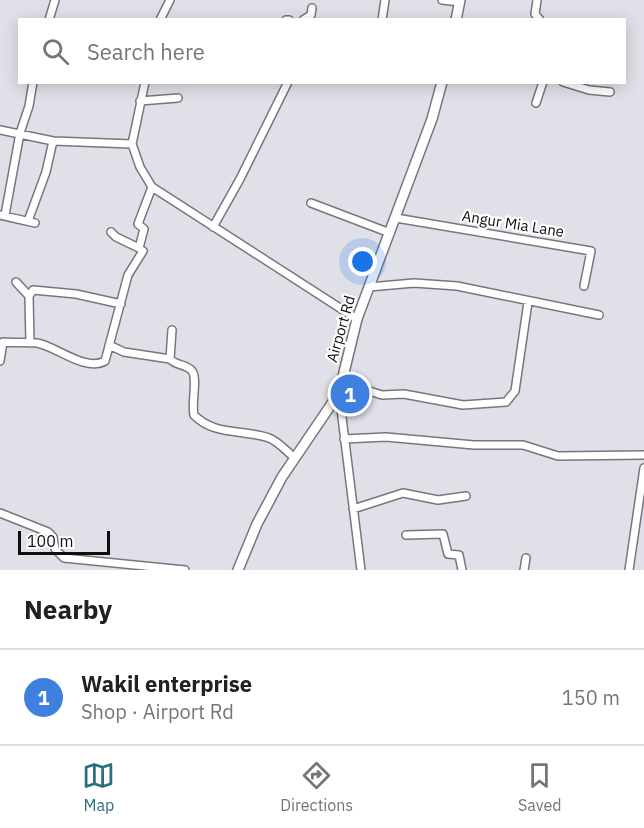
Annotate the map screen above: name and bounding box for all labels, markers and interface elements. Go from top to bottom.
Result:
search box [18,18,626,84]
icon: search [39,35,72,68]
text: Search here [87,37,205,66]
street label: Angur Mia Lane [461,206,566,241]
your location [348,247,377,276]
street label: Airport Rd [322,293,359,364]
pin: 1 [330,372,370,416]
scale bar [18,528,110,556]
text: 100 m [27,531,74,551]
text: Nearby [24,592,112,626]
text: Wakil enterprise [81,669,252,698]
text: 1 [38,684,50,711]
text: 150 m [562,684,620,711]
text: Shop · Airport Rd [81,698,234,725]
tab: Map [82,759,115,815]
tab: Directions [280,759,353,815]
tab: Saved [518,759,562,815]

